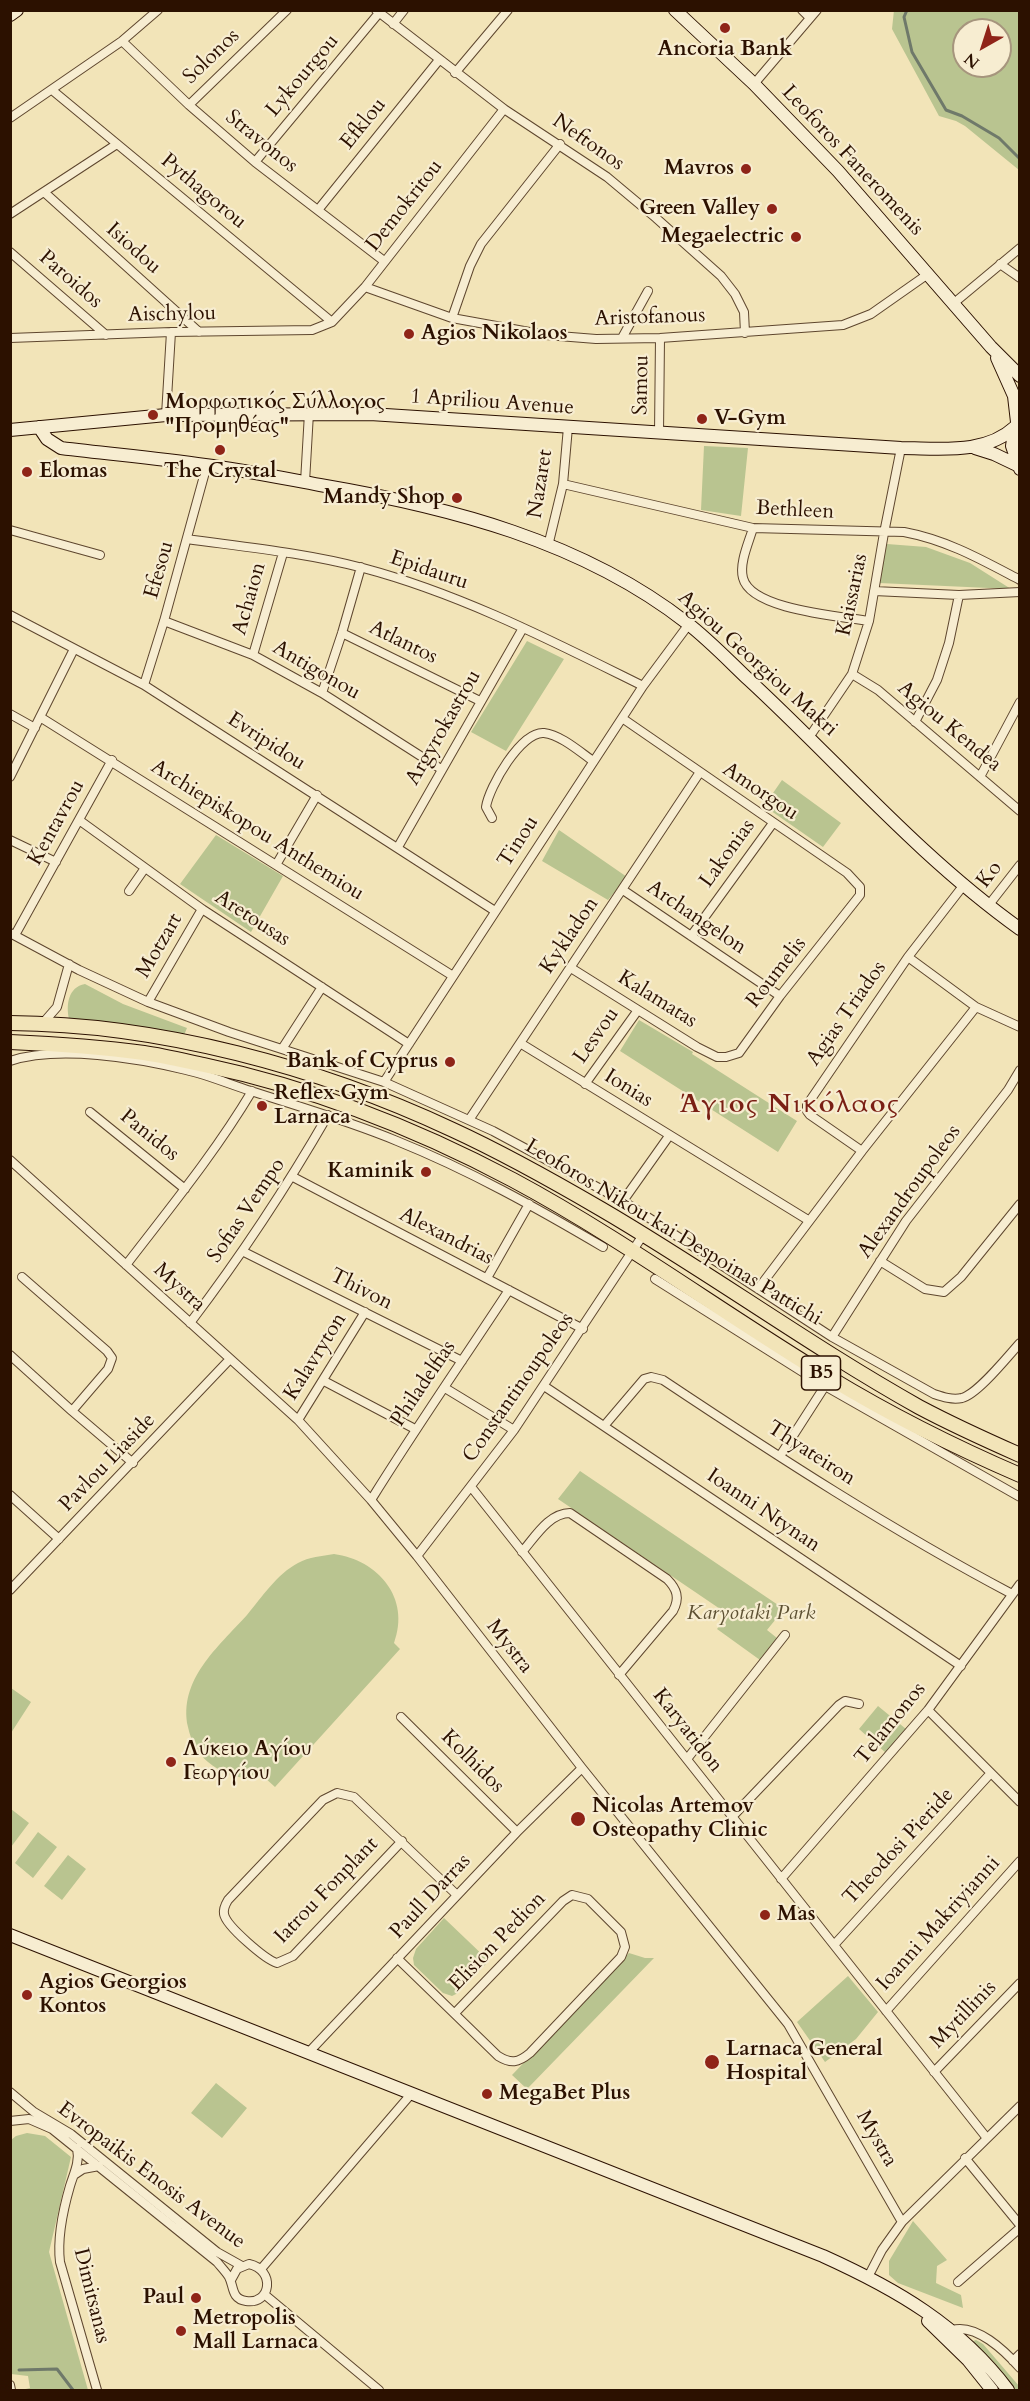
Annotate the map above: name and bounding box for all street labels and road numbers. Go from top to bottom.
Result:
street label: Solonos [178,24,246,90]
street label: Lykourgou [261,30,345,122]
street label: Leoforos Faneromenis [776,80,928,242]
street label: Efklou [336,93,392,155]
street label: Stravonos [220,105,302,179]
street label: Neftonos [547,109,629,177]
street label: Pythagorou [155,149,251,235]
street label: Demokritou [361,155,449,257]
street label: Isiodou [100,218,166,280]
street label: Paroidos [33,246,107,314]
street label: Aischylou [128,302,216,328]
street label: Aristofanous [594,303,706,333]
street label: Samou [629,355,655,415]
street label: 1 Apriliou Avenue [409,385,575,421]
street label: Nazaret [523,448,559,520]
street label: Bethleen [755,496,835,526]
street label: Efesou [140,538,180,602]
street label: Epidauru [387,546,471,596]
street label: Kaissarias [832,552,874,638]
street label: Achaion [228,560,272,638]
street label: Agiou Georgiou Makri [672,586,842,742]
street label: Atlantos [365,616,441,670]
street label: Antigonou [268,636,364,706]
street label: Argyrokastrou [401,666,487,790]
street label: Agiou Kendea [892,676,1006,778]
street label: Evripidou [222,707,310,777]
street label: Archiepiskopou Anthemiou [146,755,368,907]
street label: Amorgou [717,757,803,827]
street label: Kentavrou [23,776,91,870]
street label: Tinou [493,812,545,872]
street label: Lakonias [695,815,761,893]
street label: Ko [972,857,1008,893]
street label: Archangelon [641,875,751,961]
street label: Aretousas [210,885,294,953]
street label: Kykladon [535,893,605,979]
street label: Motzart [131,909,189,983]
street label: Roumelis [742,933,812,1013]
street label: Agias Triados [802,957,892,1071]
street label: Kalamatas [613,966,701,1034]
street label: Lesvou [569,1003,625,1069]
street label: Ionias [599,1064,657,1114]
street label: Panidos [114,1105,184,1167]
street label: Alexandroupoleos [853,1120,967,1264]
street label: Leoforos Nikou kai Despoinas Pattichi [520,1134,826,1332]
street label: Sofias Vempo [203,1154,291,1268]
street label: Alexandrias [395,1203,497,1271]
street label: Mystra [148,1258,210,1318]
street label: Thivon [326,1264,396,1316]
street label: Constantinoupoleos [458,1308,580,1468]
street label: Kalavryton [279,1309,353,1405]
street label: Philadelfias [386,1336,462,1432]
road number: B5 [802,1356,840,1390]
street label: Pavlou Liaside [55,1408,161,1518]
street label: Thyateiron [762,1416,860,1492]
street label: Ioanni Ntynan [701,1464,825,1558]
street label: Mystra [480,1615,538,1679]
street label: Telamonos [850,1678,932,1770]
street label: Karyatidon [646,1684,728,1778]
street label: Kolhidos [435,1725,509,1799]
street label: Theodosi Pieride [838,1783,960,1911]
street label: Iatrou Fonplant [270,1832,384,1950]
street label: Paull Darras [385,1849,477,1945]
street label: Ioanni Makriyianni [872,1851,1006,1997]
street label: Elision Pedion [444,1887,552,1997]
street label: Mytillinis [925,1976,1003,2054]
street label: Evropaikis Enosis Avenue [52,2097,250,2255]
street label: Mystra [850,2106,902,2172]
street label: Dimitsanas [67,2246,115,2346]

